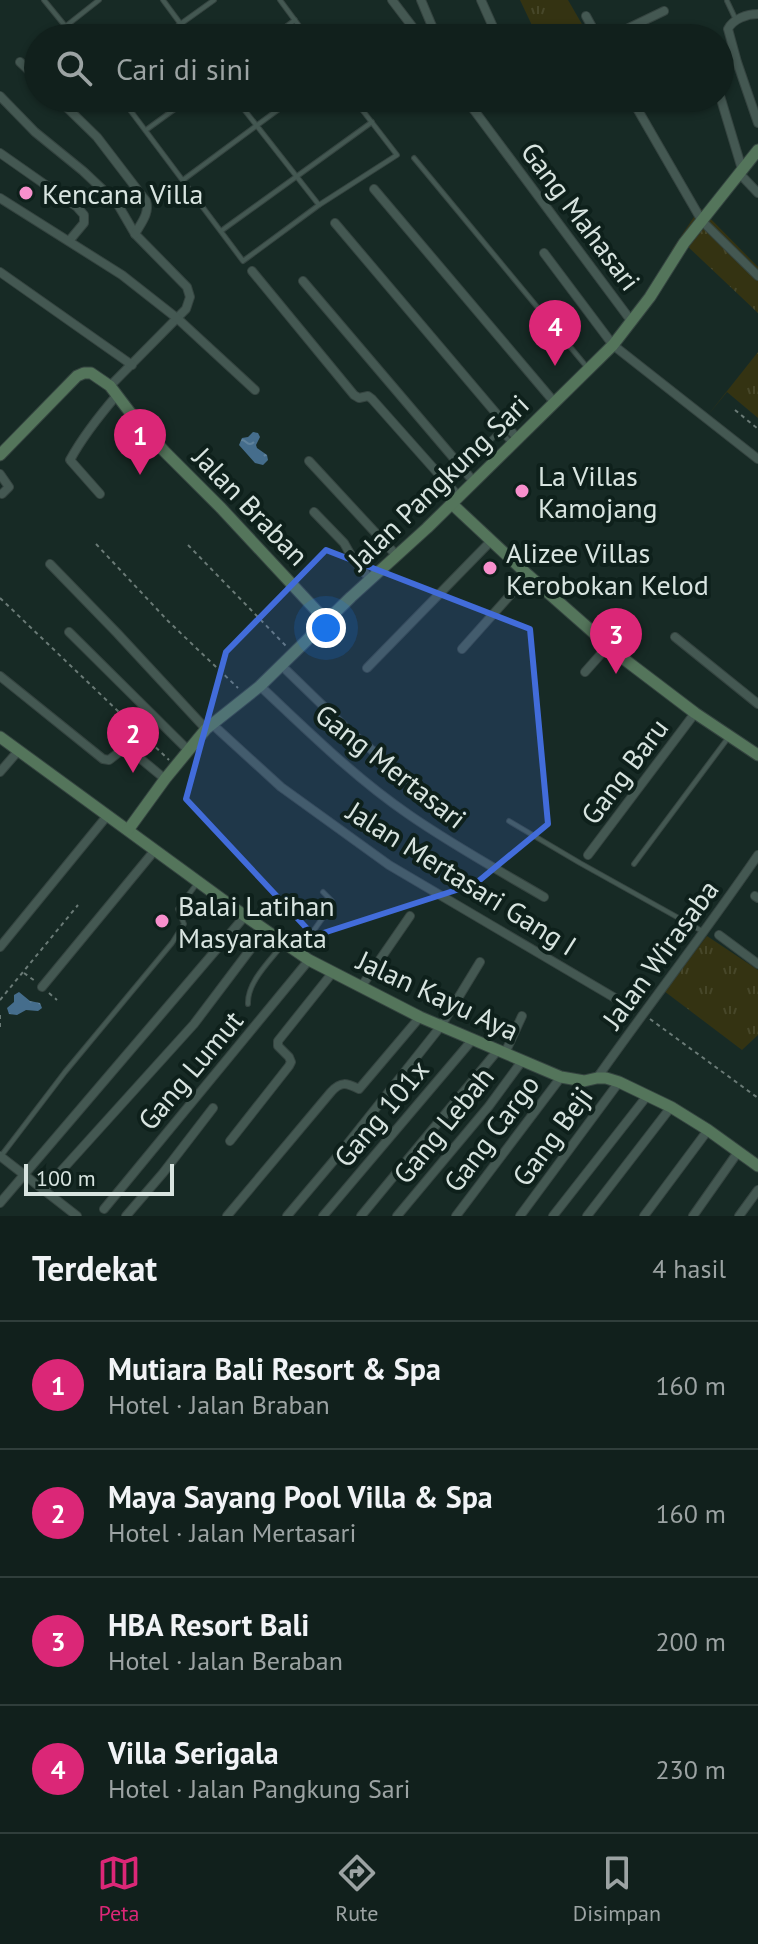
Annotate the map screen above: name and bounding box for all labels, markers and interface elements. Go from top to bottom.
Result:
search box [24,24,734,112]
icon: search [52,46,96,90]
text: Cari di sini [116,49,251,88]
street label: Gang Mahasari [513,134,649,298]
place label: Kencana Villa [42,175,203,212]
marker: Kencana Villa [17,184,35,202]
pin: 4 [529,300,581,366]
street label: Jalan Pangkung Sari [339,386,536,579]
pin: 1 [114,409,166,475]
street label: Jalan Braban [185,438,317,573]
place label: La Villas Kamojang [538,457,658,526]
marker: La Villas Kamojang [513,482,531,500]
place label: Alizee Villas Kerobokan Kelod [506,534,709,603]
marker: Alizee Villas Kerobokan Kelod [481,559,499,577]
your location [306,608,346,648]
pin: 3 [590,608,642,674]
street label: Gang Mertasari [308,695,474,837]
pin: 2 [107,707,159,773]
street label: Gang Baru [572,710,676,832]
street label: Jalan Mertasari Gang I [339,792,584,964]
street label: Jalan Wirasaba [593,872,726,1037]
place label: Balai Latihan Masyarakata [178,887,335,956]
marker: Balai Latihan Masyarakata [153,912,171,930]
street label: Jalan Kayu Aya [350,941,525,1049]
street label: Gang Lumut [129,1002,251,1138]
street label: Gang 101x [325,1052,437,1174]
street label: Gang Lebah [384,1059,502,1191]
street label: Gang Cargo [435,1067,547,1199]
street label: Gang Beji [503,1079,601,1193]
scale bar [24,1160,174,1196]
text: 100 m [36,1164,96,1192]
text: Terdekat [32,1246,157,1290]
text: 4 hasil [652,1252,726,1285]
text: Mutiara Bali Resort & Spa [108,1349,441,1388]
text: 1 [51,1369,65,1402]
text: 160 m [655,1369,726,1402]
text: Hotel · Jalan Braban [108,1388,330,1421]
text: Maya Sayang Pool Villa & Spa [108,1477,493,1516]
text: 2 [51,1497,65,1530]
text: 160 m [655,1497,726,1530]
text: Hotel · Jalan Mertasari [108,1516,356,1549]
text: HBA Resort Bali [108,1605,309,1644]
text: 3 [51,1625,65,1658]
text: 200 m [655,1625,726,1658]
text: Hotel · Jalan Beraban [108,1644,343,1677]
text: Villa Serigala [108,1733,279,1772]
text: 4 [51,1753,65,1786]
text: 230 m [655,1753,726,1786]
text: Hotel · Jalan Pangkung Sari [108,1772,410,1805]
tab: Peta [97,1851,141,1927]
tab: Rute [335,1851,379,1927]
tab: Disimpan [573,1851,661,1927]

